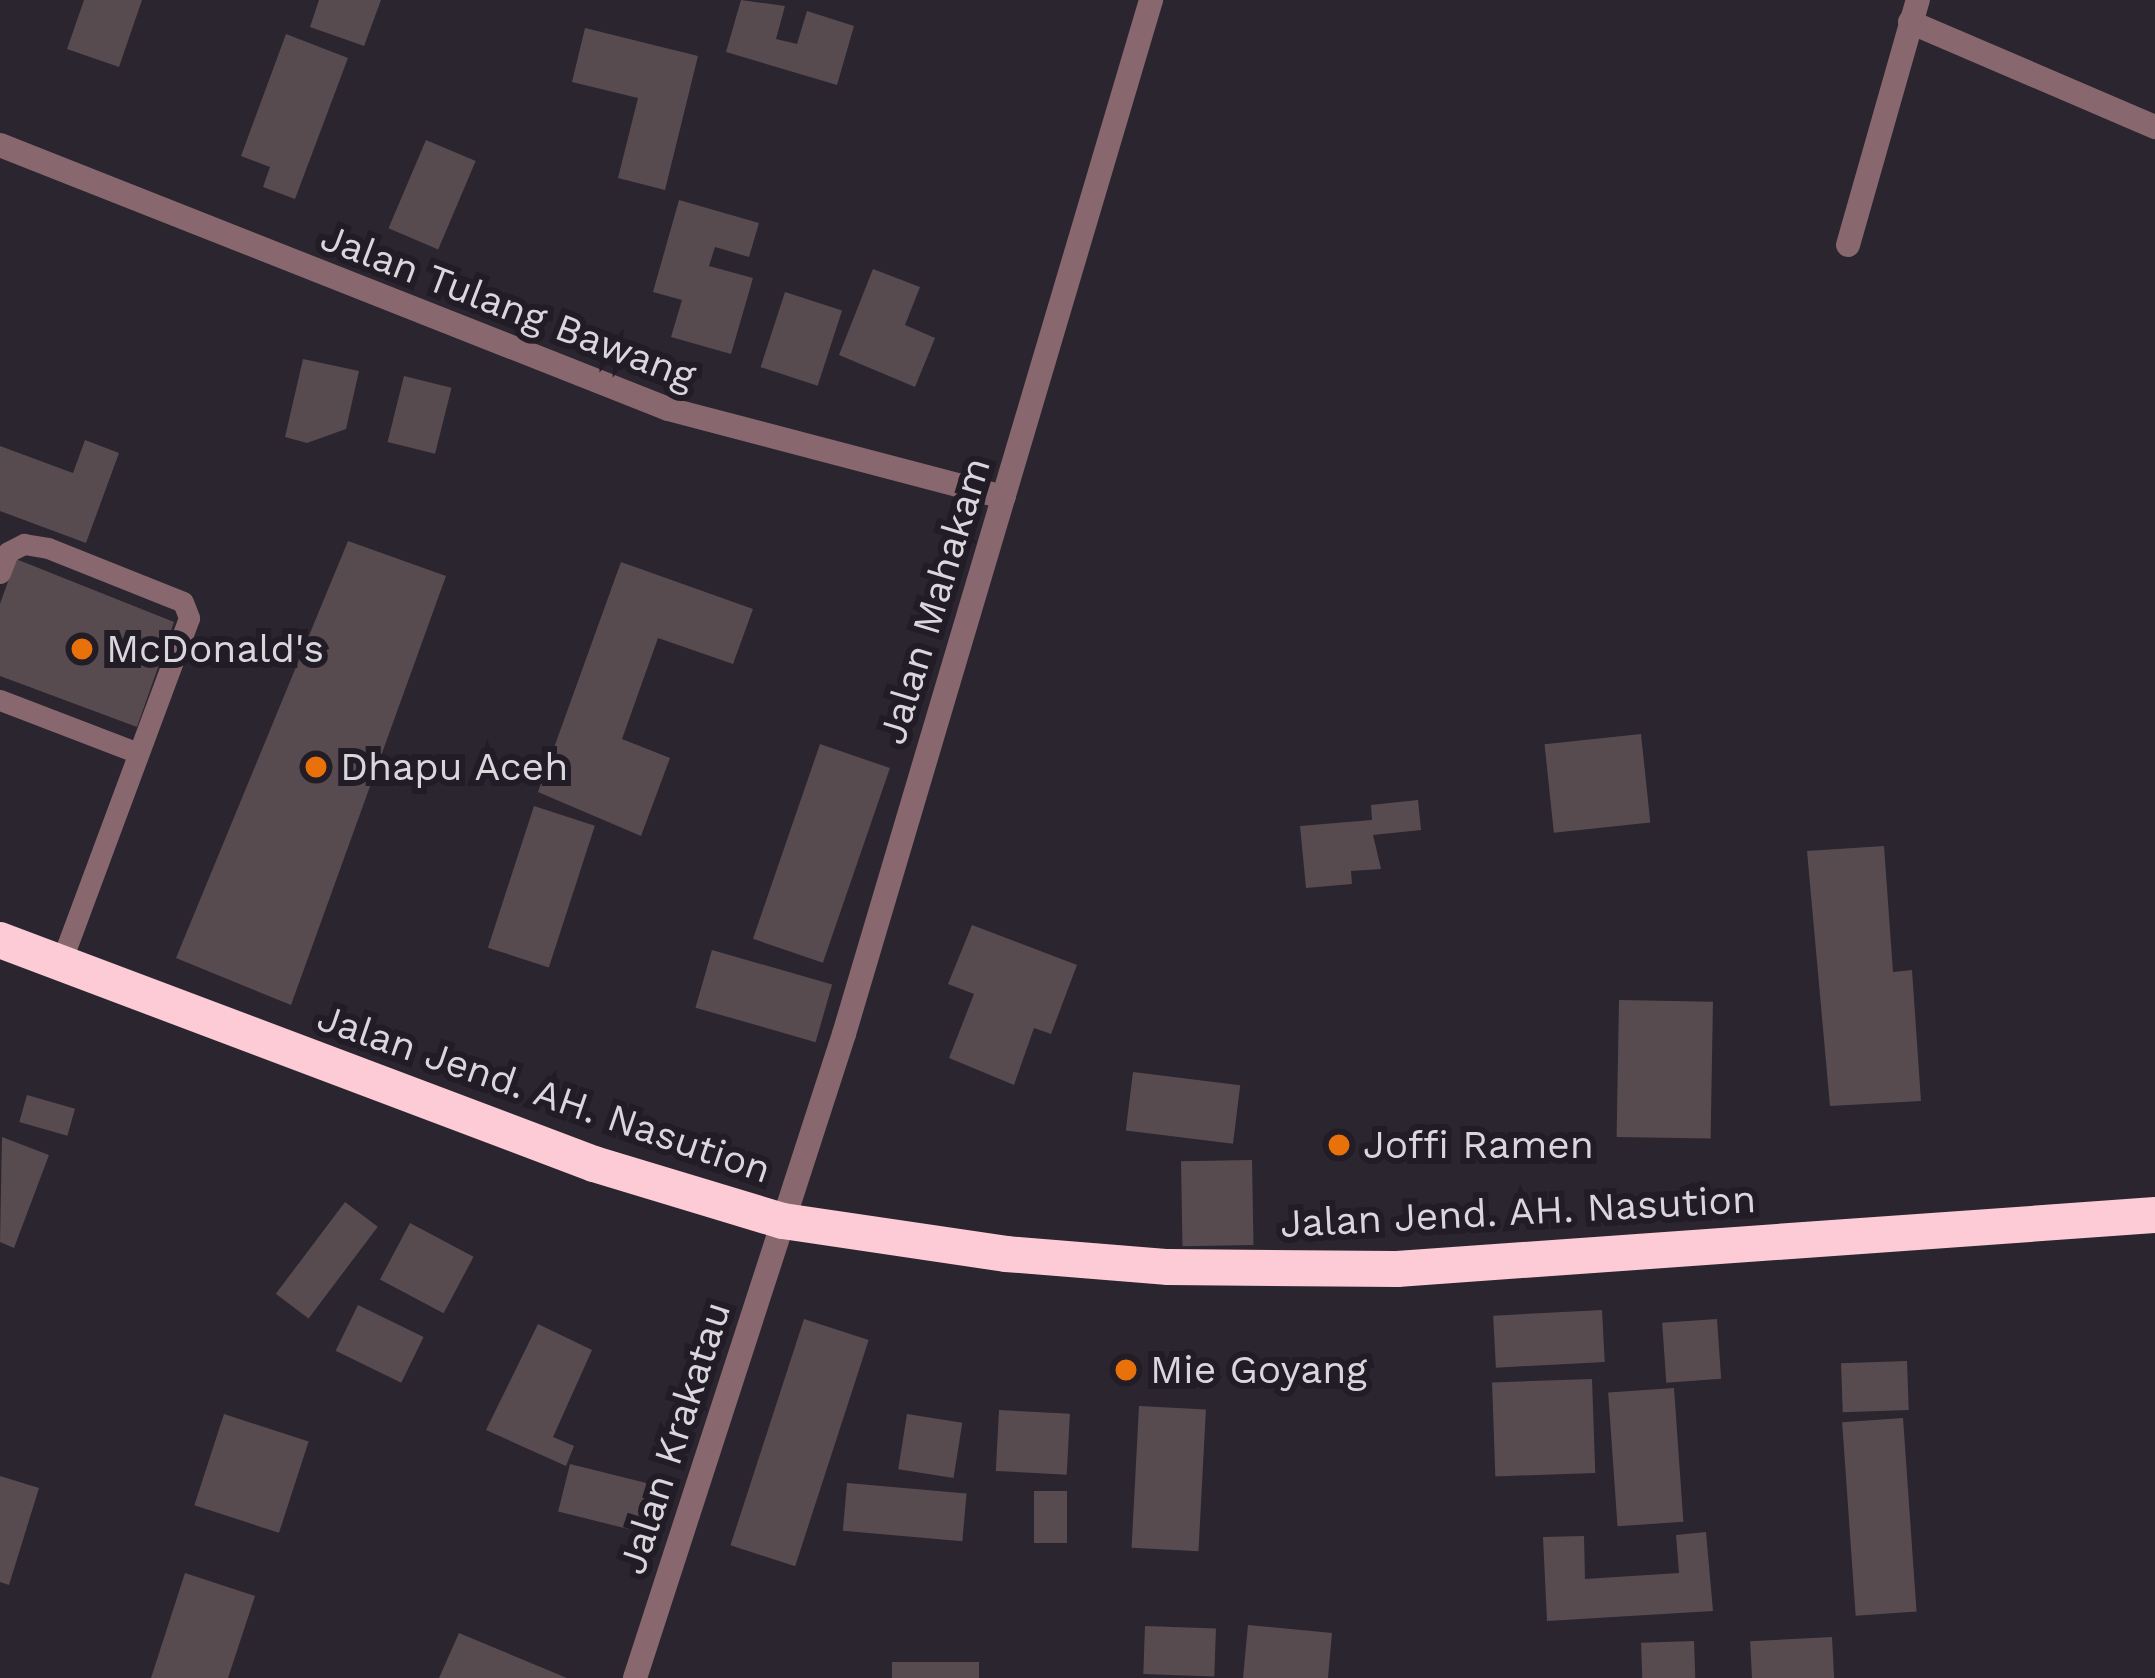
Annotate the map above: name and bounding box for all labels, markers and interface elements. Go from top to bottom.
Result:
street label: Jalan Tulang Bawang [314,214,702,400]
street label: Jalan Mahakam [869,452,1001,750]
place label: McDonald's [106,626,324,672]
marker: McDonald's [69,636,95,662]
place label: Dhapu Aceh [340,744,570,790]
marker: Dhapu Aceh [303,754,329,780]
street label: Jalan Jend. AH. Nasution [310,994,778,1194]
place label: Joffi Ramen [1363,1122,1594,1168]
marker: Joffi Ramen [1326,1132,1352,1158]
street label: Jalan Jend. AH. Nasution [1278,1176,1758,1248]
street label: Jalan Krakatau [609,1296,741,1580]
place label: Mie Goyang [1150,1347,1367,1393]
marker: Mie Goyang [1113,1357,1139,1383]

